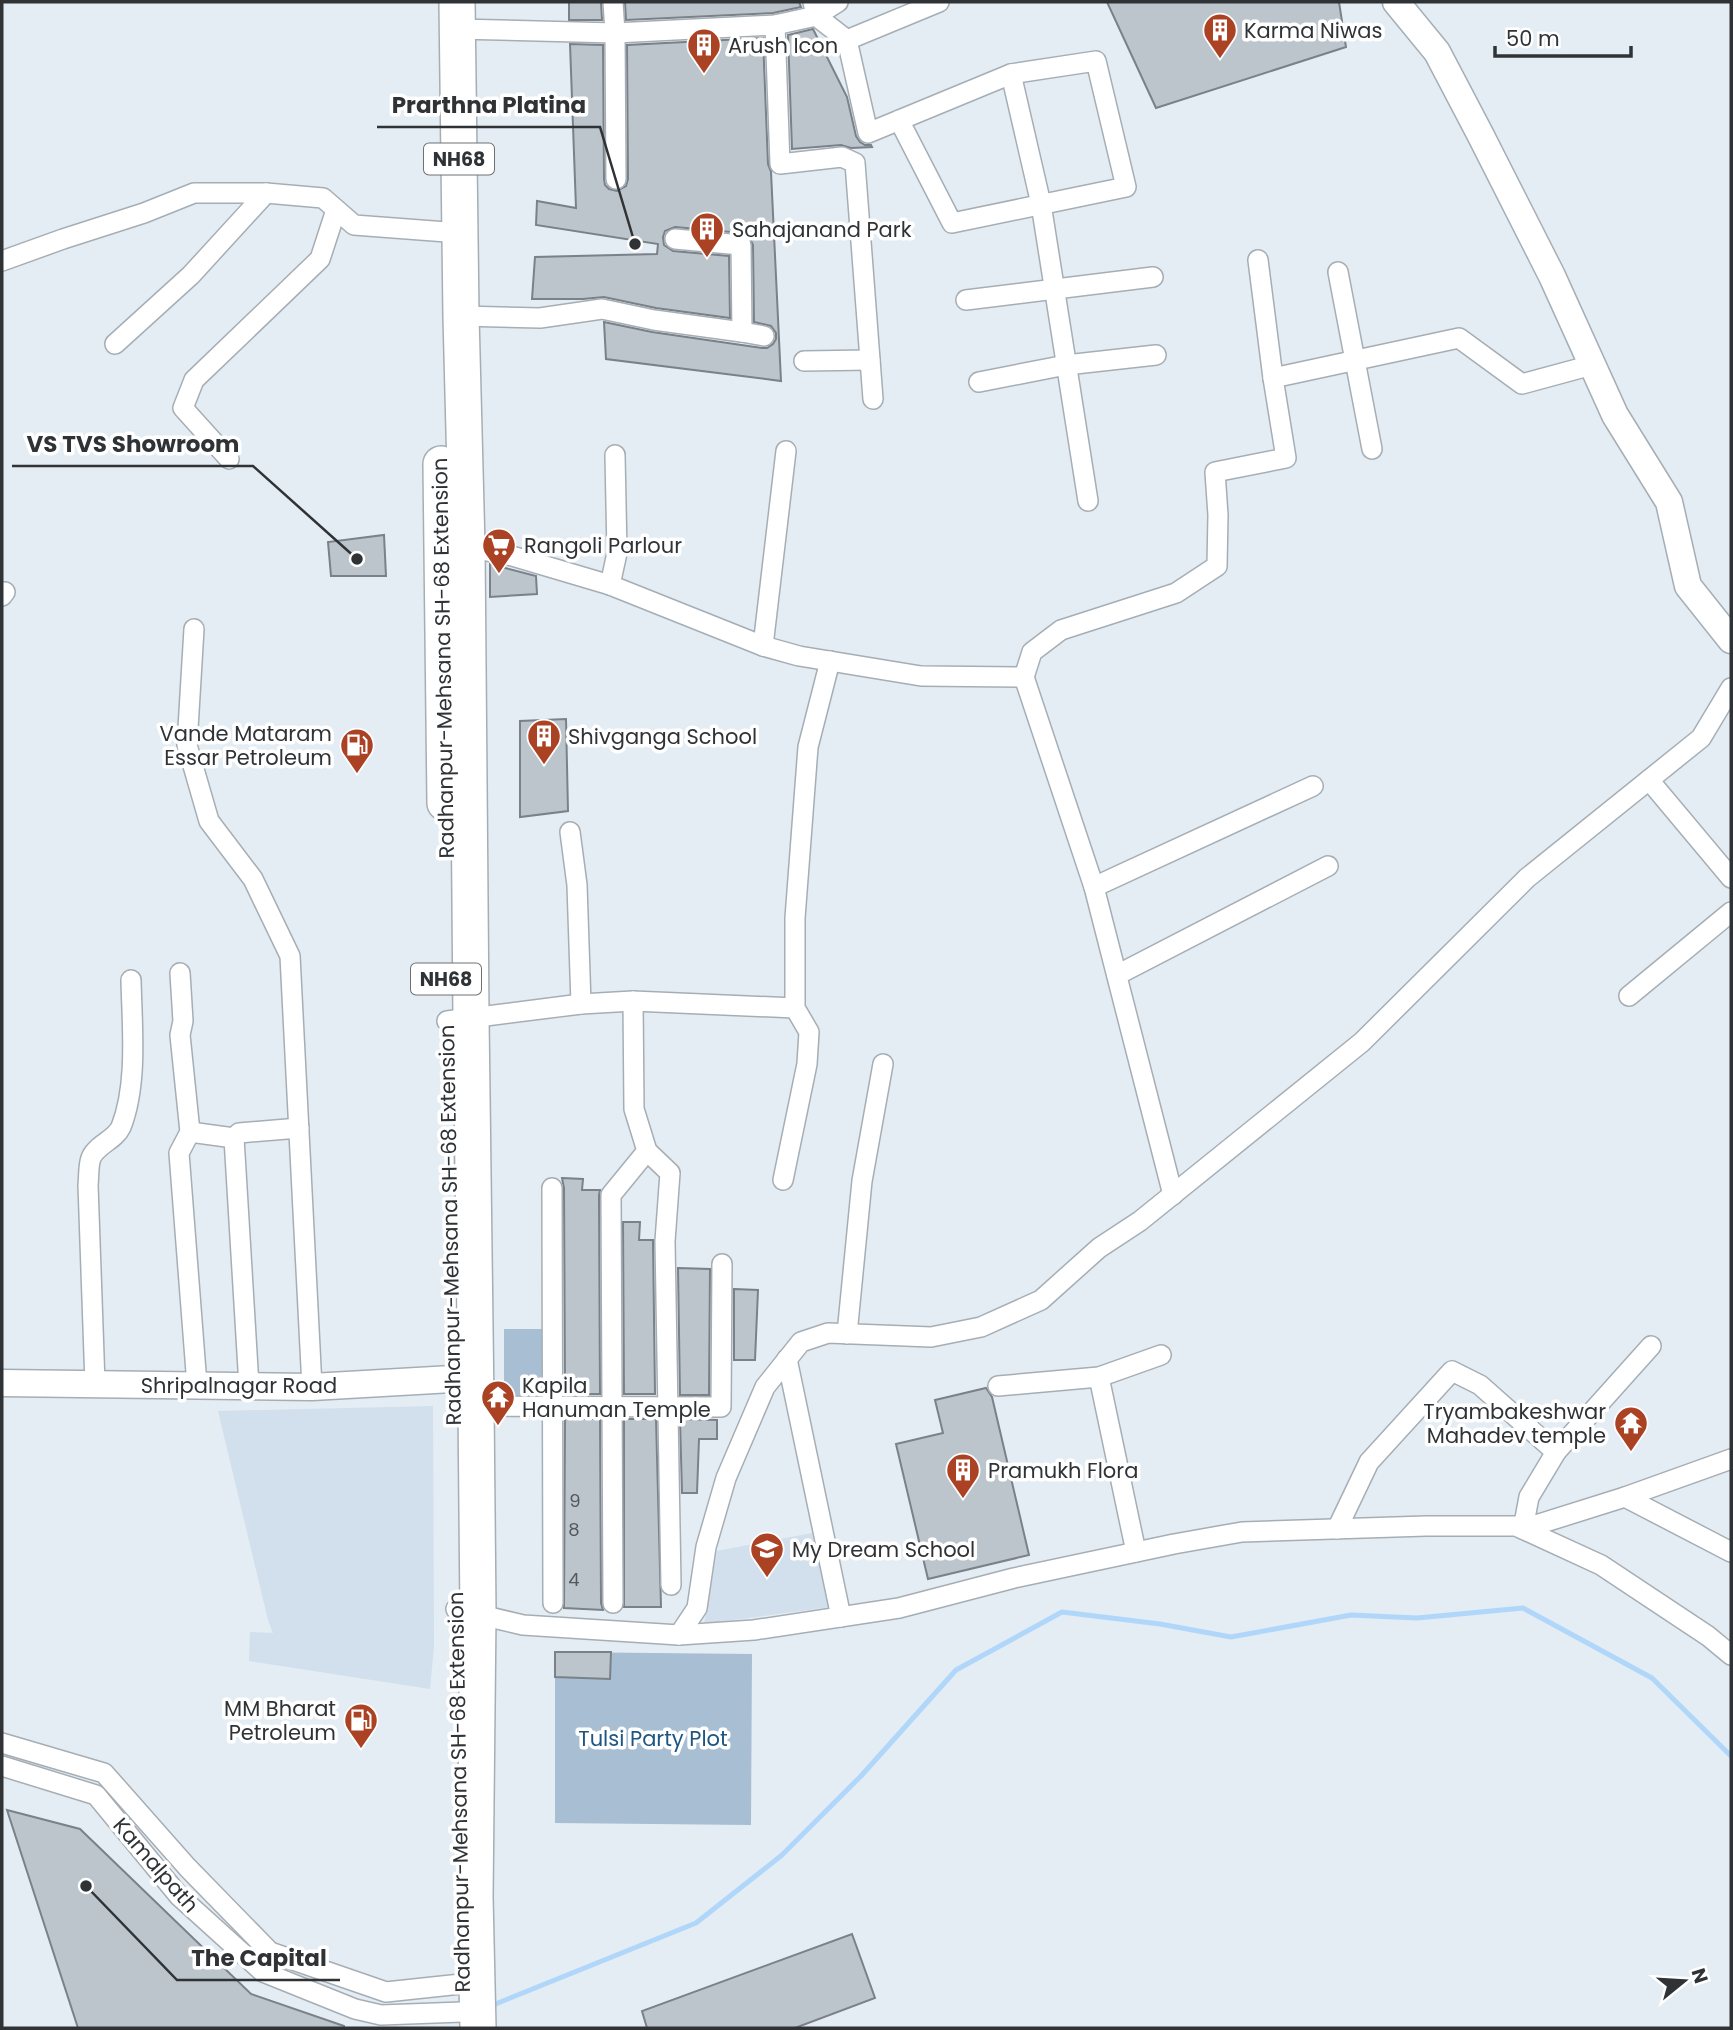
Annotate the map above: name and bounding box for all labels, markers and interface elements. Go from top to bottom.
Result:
building icon: Karma Niwas [1201,11,1239,60]
scale bar [1495,14,1632,58]
place label: Karma Niwas [1244,16,1382,45]
text: 50 m [1506,24,1560,53]
building icon: Arush Icon [685,26,723,75]
place label: Arush Icon [728,31,838,60]
callout: Prarthna Platina [377,83,600,127]
text: Prarthna Platina [392,89,586,121]
road number: NH68 [424,144,494,174]
building icon: Sahajanand Park [688,210,726,259]
place label: Sahajanand Park [732,215,912,244]
callout: VS TVS Showroom [12,422,253,466]
text: VS TVS Showroom [27,428,239,460]
street label: Radhanpur-Mehsana SH-68 Extension [425,457,461,859]
supermarket icon: Rangoli Parlour [480,526,518,575]
place label: Rangoli Parlour [524,531,682,560]
building icon: Shivganga School [525,717,563,766]
place label: Vande Mataram Essar Petroleum [160,719,332,772]
place label: Shivganga School [568,722,757,751]
fuel station icon: Vande Mataram Essar Petroleum [338,726,376,775]
road number: NH68 [411,964,481,995]
street label: Radhanpur-Mehsana SH-68 Extension [432,1024,468,1426]
street label: Shripalnagar Road [141,1371,337,1400]
place label: Kapila Hanuman Temple [522,1371,711,1424]
temple icon: Kapila Hanuman Temple [479,1378,517,1427]
place label: Tryambakeshwar Mahadev temple [1423,1397,1606,1450]
temple icon: Tryambakeshwar Mahadev temple [1612,1404,1650,1453]
building icon: Pramukh Flora [944,1451,982,1500]
place label: Pramukh Flora [988,1456,1138,1485]
house number: 9 [569,1488,581,1513]
house number: 8 [568,1517,580,1542]
school or university icon: My Dream School [748,1530,786,1579]
place label: My Dream School [792,1535,975,1564]
house number: 4 [568,1567,580,1592]
street label: Radhanpur-Mehsana SH-68 Extension [441,1591,477,1993]
place label: MM Bharat Petroleum [224,1694,336,1747]
fuel station icon: MM Bharat Petroleum [342,1701,380,1750]
park label: Tulsi Party Plot [578,1724,728,1753]
street label: Kamalpath [107,1811,205,1919]
callout: The Capital [177,1936,340,1980]
text: The Capital [191,1942,327,1974]
north arrow [1649,1946,1719,2016]
text: N [1685,1965,1715,1987]

